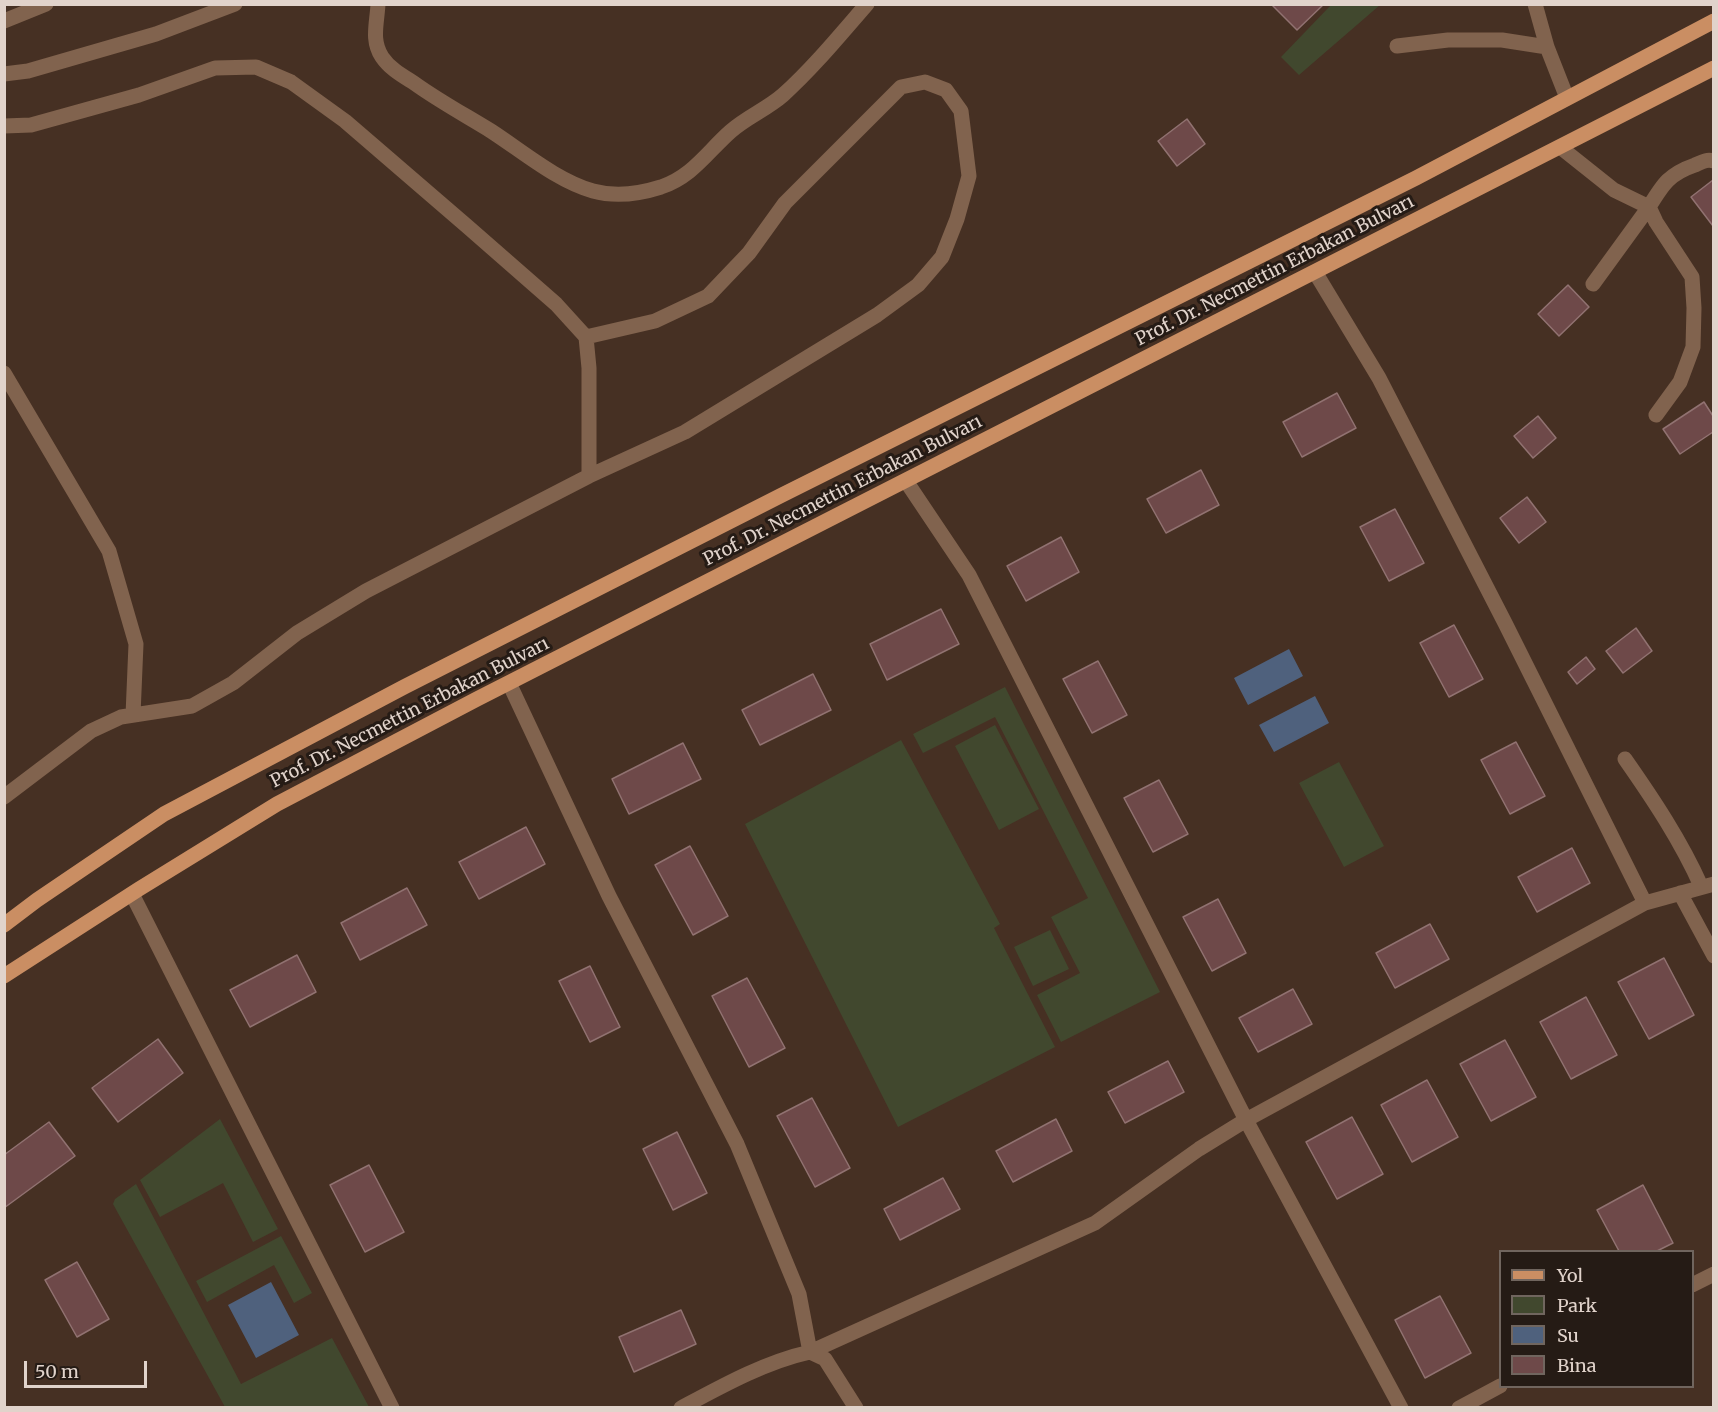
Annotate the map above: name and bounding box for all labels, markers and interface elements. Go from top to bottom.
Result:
street label: Prof. Dr. Necmettin Erbakan Bulvarı [1132,191,1418,351]
street label: Prof. Dr. Necmettin Erbakan Bulvarı [700,411,986,571]
street label: Prof. Dr. Necmettin Erbakan Bulvarı [267,633,553,793]
legend [1499,1250,1694,1388]
text: Yol [1557,1264,1583,1287]
text: Park [1557,1294,1597,1317]
text: Su [1557,1324,1579,1347]
scale bar [27,1349,150,1387]
text: Bina [1557,1354,1596,1377]
text: 50 m [35,1360,79,1383]

